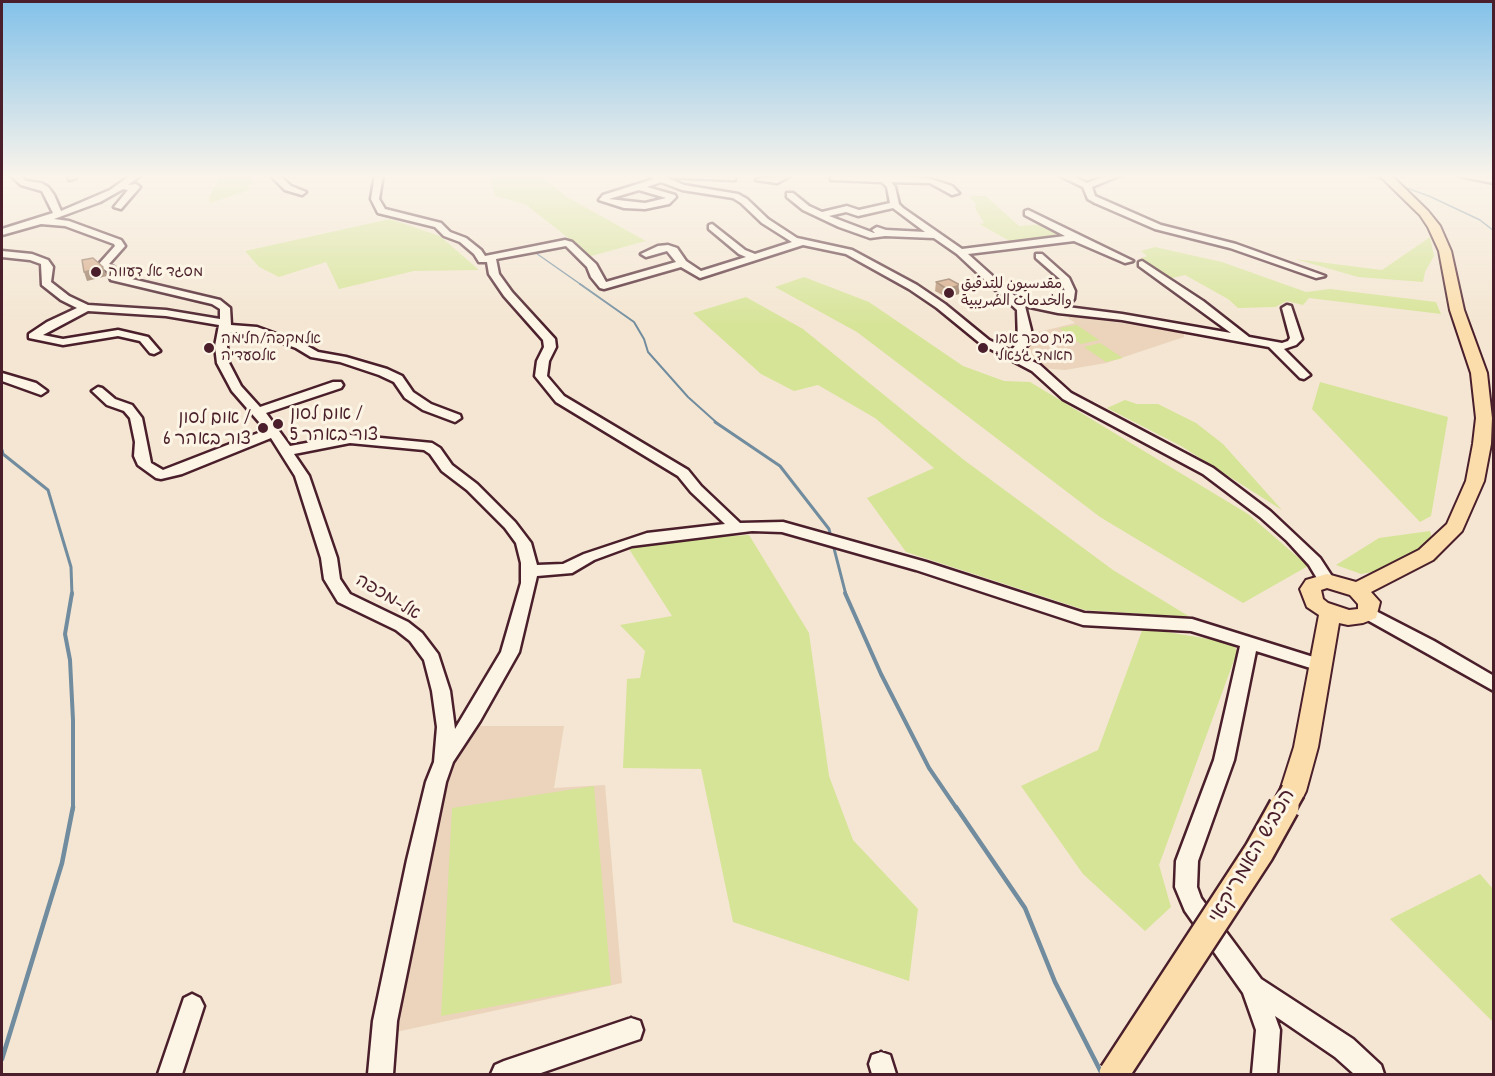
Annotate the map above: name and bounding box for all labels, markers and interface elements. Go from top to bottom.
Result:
place label: מסגד אל דעווה [108,263,203,281]
marker: מסגד אל דעווה [89,265,103,279]
place label: مقدسيون للتدقيق والخدمات الضريبية [961,275,1072,310]
marker: مقدسيون للتدقيق والخدمات الضريبية [942,286,956,300]
place label: אלמקפה/חלימה אלסעדיה [221,330,321,365]
place label: בית ספר אבו חאמד ג׳זאלי [995,330,1074,365]
marker: אלמקפה/חלימה אלסעדיה [202,341,216,355]
marker: בית ספר אבו חאמד ג׳זאלי [976,341,990,355]
place label: אום לסון / צור באהר 5 [290,403,378,446]
place label: אום לסון / צור באהר 6 [163,407,251,450]
marker: אום לסון / צור באהר 5 [271,417,285,431]
marker: אום לסון / צור באהר 6 [256,421,270,435]
street label: אל-מכפה [352,569,424,625]
street label: הכביש האמריקאי [1203,784,1301,928]

